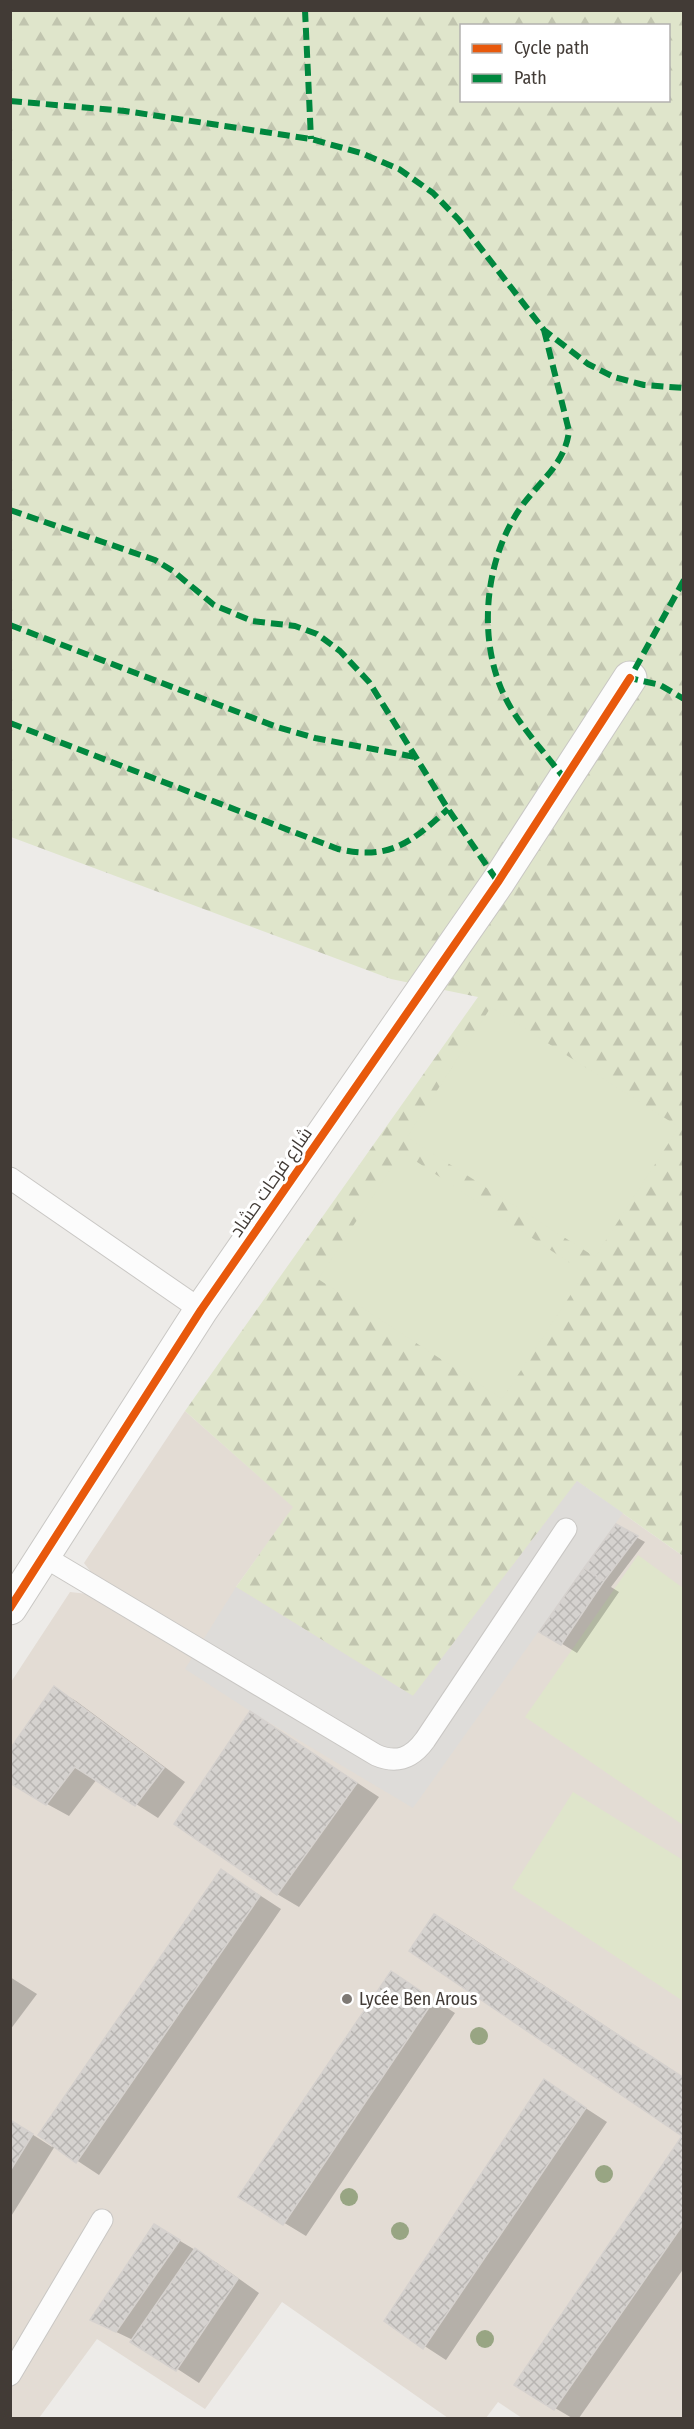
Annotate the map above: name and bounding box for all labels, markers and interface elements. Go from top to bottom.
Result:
legend [460,24,670,102]
text: Cycle path [514,37,589,59]
text: Path [514,67,547,89]
street label: شارع فرحات حشاد [225,1123,318,1242]
place label: Lycée Ben Arous [359,1988,478,2010]
marker: Lycée Ben Arous [340,1992,354,2006]

